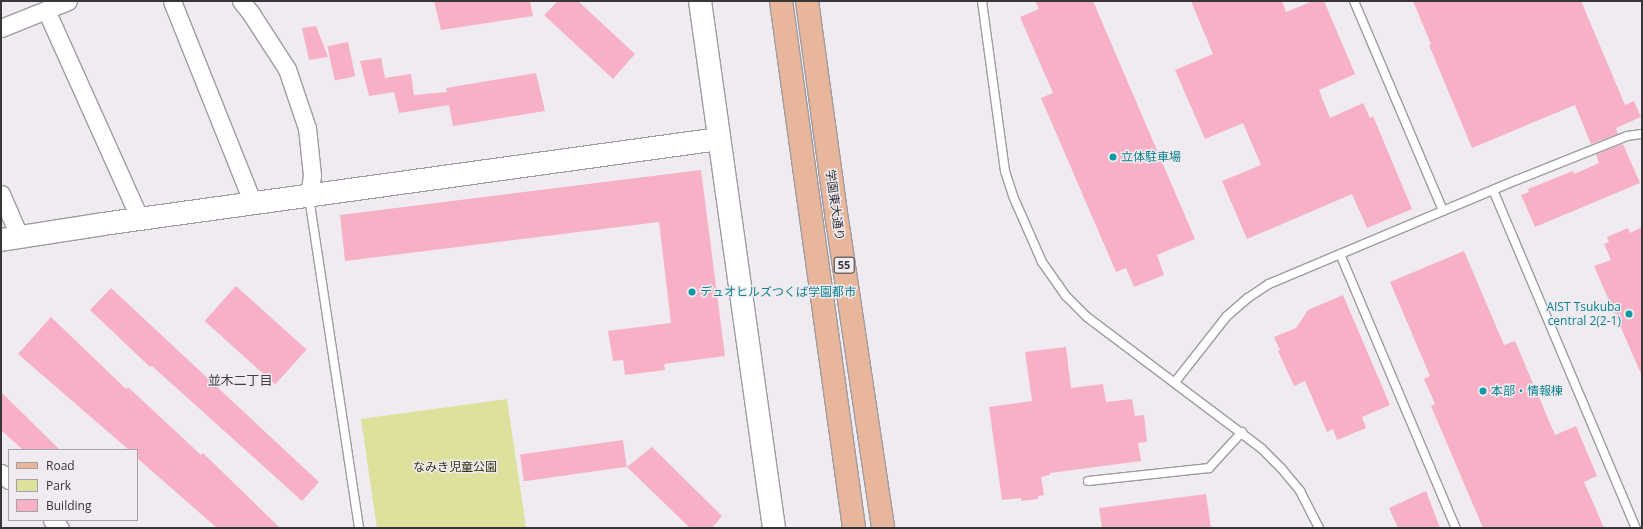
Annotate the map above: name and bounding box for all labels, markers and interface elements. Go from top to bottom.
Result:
place label: 立体駐車場 [1121,150,1181,164]
marker: 立体駐車場 [1108,152,1118,162]
street label: 学園東大通り [823,168,847,242]
road number: 55 [833,256,855,274]
place label: デュオヒルズつくば学園都市 [700,285,856,299]
marker: デュオヒルズつくば学園都市 [687,287,697,297]
place label: AIST Tsukuba central 2(2-1) [1546,300,1621,328]
marker: AIST Tsukuba central 2(2-1) [1624,309,1634,319]
district label: 並木二丁目 [208,372,272,388]
place label: 本部・情報棟 [1491,384,1563,398]
marker: 本部・情報棟 [1478,386,1488,396]
legend [8,449,138,521]
text: Road [46,457,75,474]
park label: なみき児童公園 [413,460,497,474]
text: Park [46,477,71,494]
text: Building [46,497,91,514]

